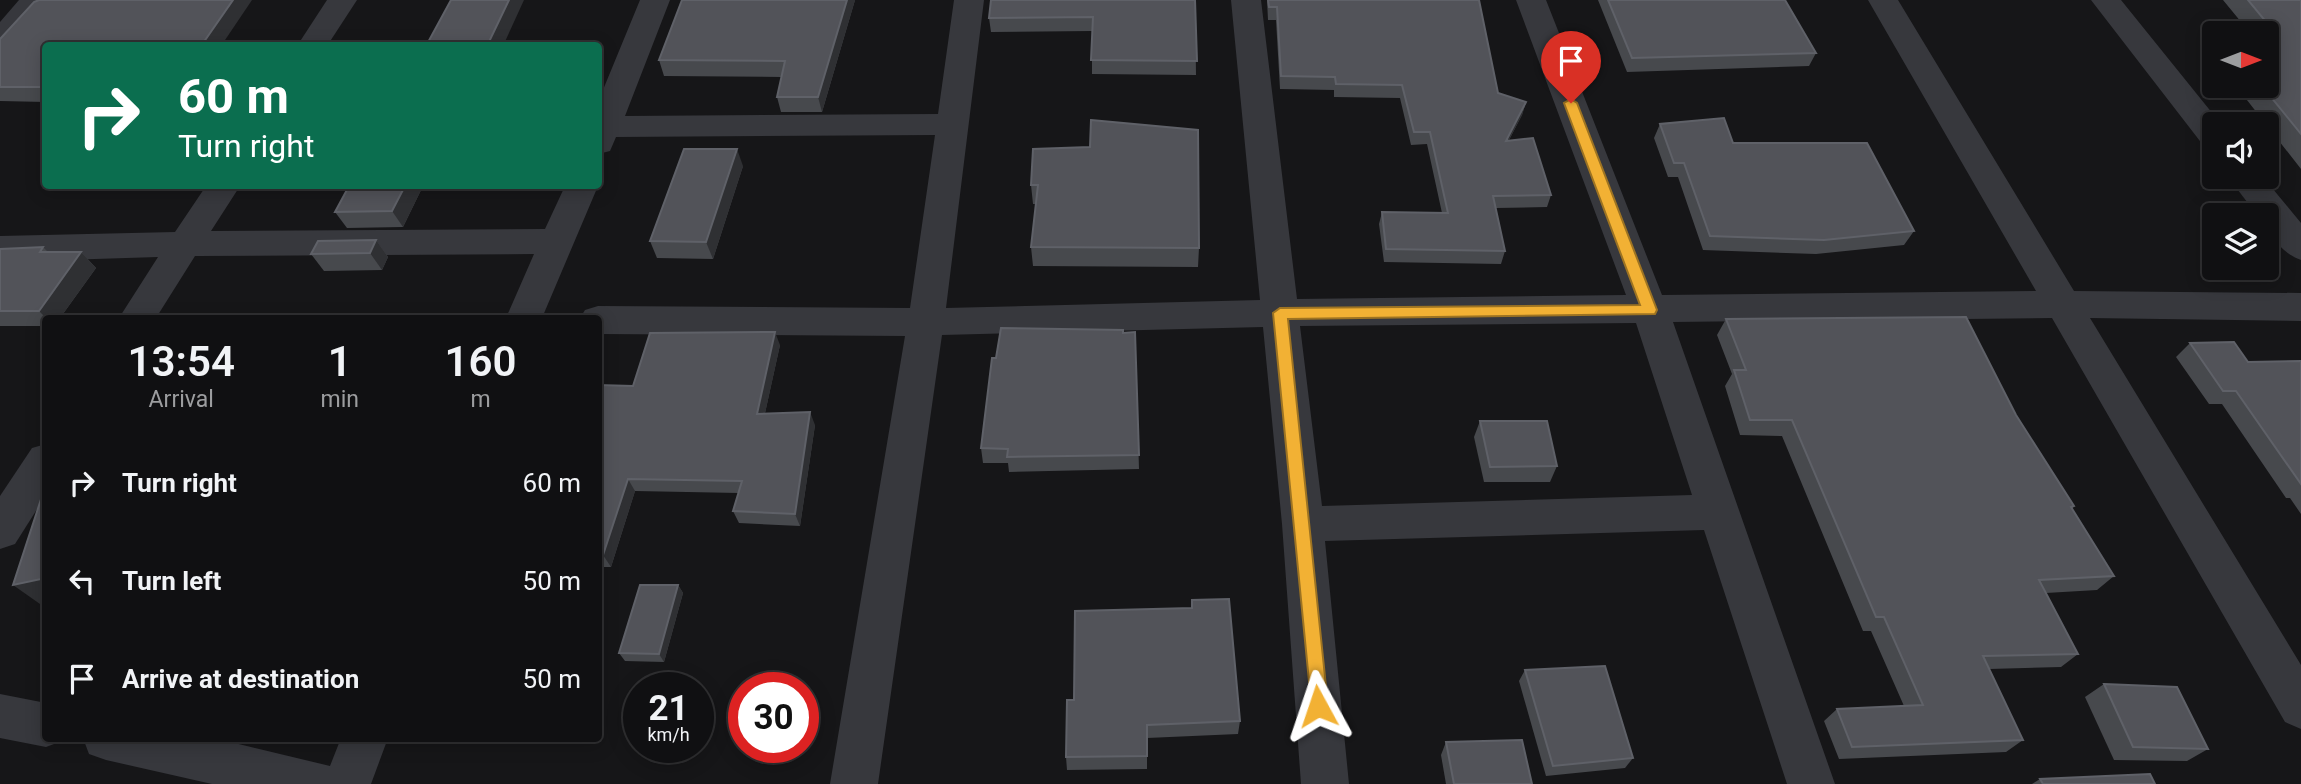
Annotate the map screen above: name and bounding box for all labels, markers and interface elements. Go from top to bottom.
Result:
north arrow [2202,21,2278,98]
map controls [2202,21,2279,280]
pin [1541,31,1601,103]
icon: arrive [1552,42,1590,80]
text: 60 m [178,68,289,125]
icon: right [63,70,154,161]
button: sound [2202,112,2279,189]
text: Turn right [178,127,314,165]
button: layers [2202,203,2279,280]
text: 13:54 [128,337,235,386]
text: 1 [328,337,352,386]
text: 160 [444,337,516,386]
text: Arrival [149,386,214,413]
text: min [320,386,359,413]
text: m [470,386,491,413]
icon: right [63,464,101,502]
text: Turn right [122,468,237,498]
text: 60 m [523,468,581,498]
icon: left [63,562,101,600]
text: Turn left [122,566,221,596]
text: 50 m [523,566,581,596]
icon: arrive [63,660,101,698]
text: Arrive at destination [122,664,359,694]
text: 50 m [523,664,581,694]
position arrow [1281,669,1355,743]
speed limit sign: 30 [728,672,819,763]
text: 21 [648,688,689,729]
text: km/h [647,724,690,745]

